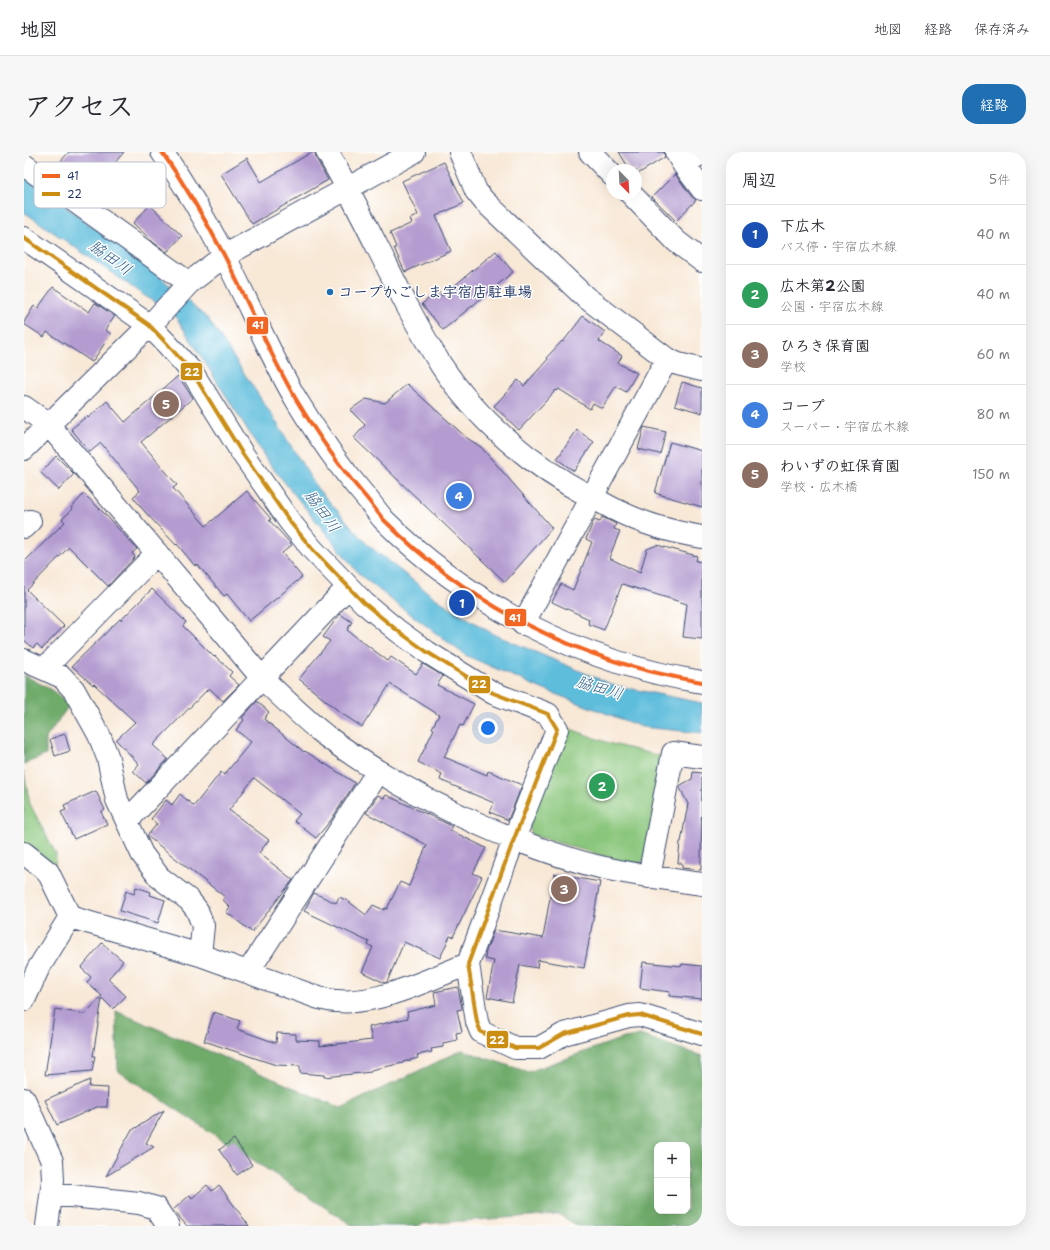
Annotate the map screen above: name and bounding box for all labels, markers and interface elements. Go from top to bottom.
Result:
text: 地図 [20,17,58,42]
text: 地図 [874,20,902,38]
text: 経路 [924,20,952,38]
text: 保存済み [974,20,1030,38]
button: 経路 [962,84,1026,124]
text: アクセス [24,87,134,125]
legend [34,162,166,208]
north arrow [606,164,642,200]
text: 41 [67,169,79,184]
text: 周辺 [742,169,776,191]
text: 5件 [989,171,1010,188]
text: 22 [67,187,82,202]
text: 下広木 [780,216,825,236]
text: 1 [752,226,758,243]
text: 40 m [976,226,1010,243]
water label: 脇田川 [85,235,136,280]
text: バス停 · 宇宿広木線 [780,238,897,255]
text: 広木第2公園 [780,276,866,296]
place label: コープかごしま宇宿店駐車場 [338,282,532,302]
text: 2 [750,286,760,303]
text: 40 m [976,286,1010,303]
marker: コープかごしま宇宿店駐車場 [325,287,335,297]
text: 公園 · 宇宿広木線 [780,298,884,315]
line badge: 41 [246,316,269,335]
text: 41 [252,318,264,333]
text: ひろき保育園 [780,336,870,356]
text: 3 [750,346,760,363]
text: 60 m [977,346,1010,363]
text: 学校 [780,358,806,375]
line badge: 22 [180,362,203,381]
text: 22 [184,365,200,380]
pin: 5 [153,389,179,419]
text: コープ [780,396,824,416]
text: 4 [750,406,760,423]
text: 80 m [976,406,1010,423]
text: スーパー · 宇宿広木線 [780,418,909,435]
text: わいずの虹保育園 [780,456,900,476]
text: 5 [751,466,759,483]
text: 150 m [972,466,1010,483]
text: 学校 · 広木橋 [780,478,858,495]
pin: 4 [446,481,472,511]
water label: 脇田川 [300,486,345,537]
pin: 1 [449,588,475,618]
line badge: 41 [504,608,527,627]
text: 41 [509,611,521,626]
water label: 脇田川 [574,670,626,705]
line badge: 22 [468,675,491,694]
text: 22 [471,677,487,692]
your location [478,718,498,738]
pin: 2 [589,771,615,801]
pin: 3 [551,874,577,904]
line badge: 22 [486,1030,509,1049]
text: 22 [489,1033,505,1048]
map controls [654,1142,690,1214]
button: + [654,1142,690,1178]
button: − [654,1178,690,1214]

